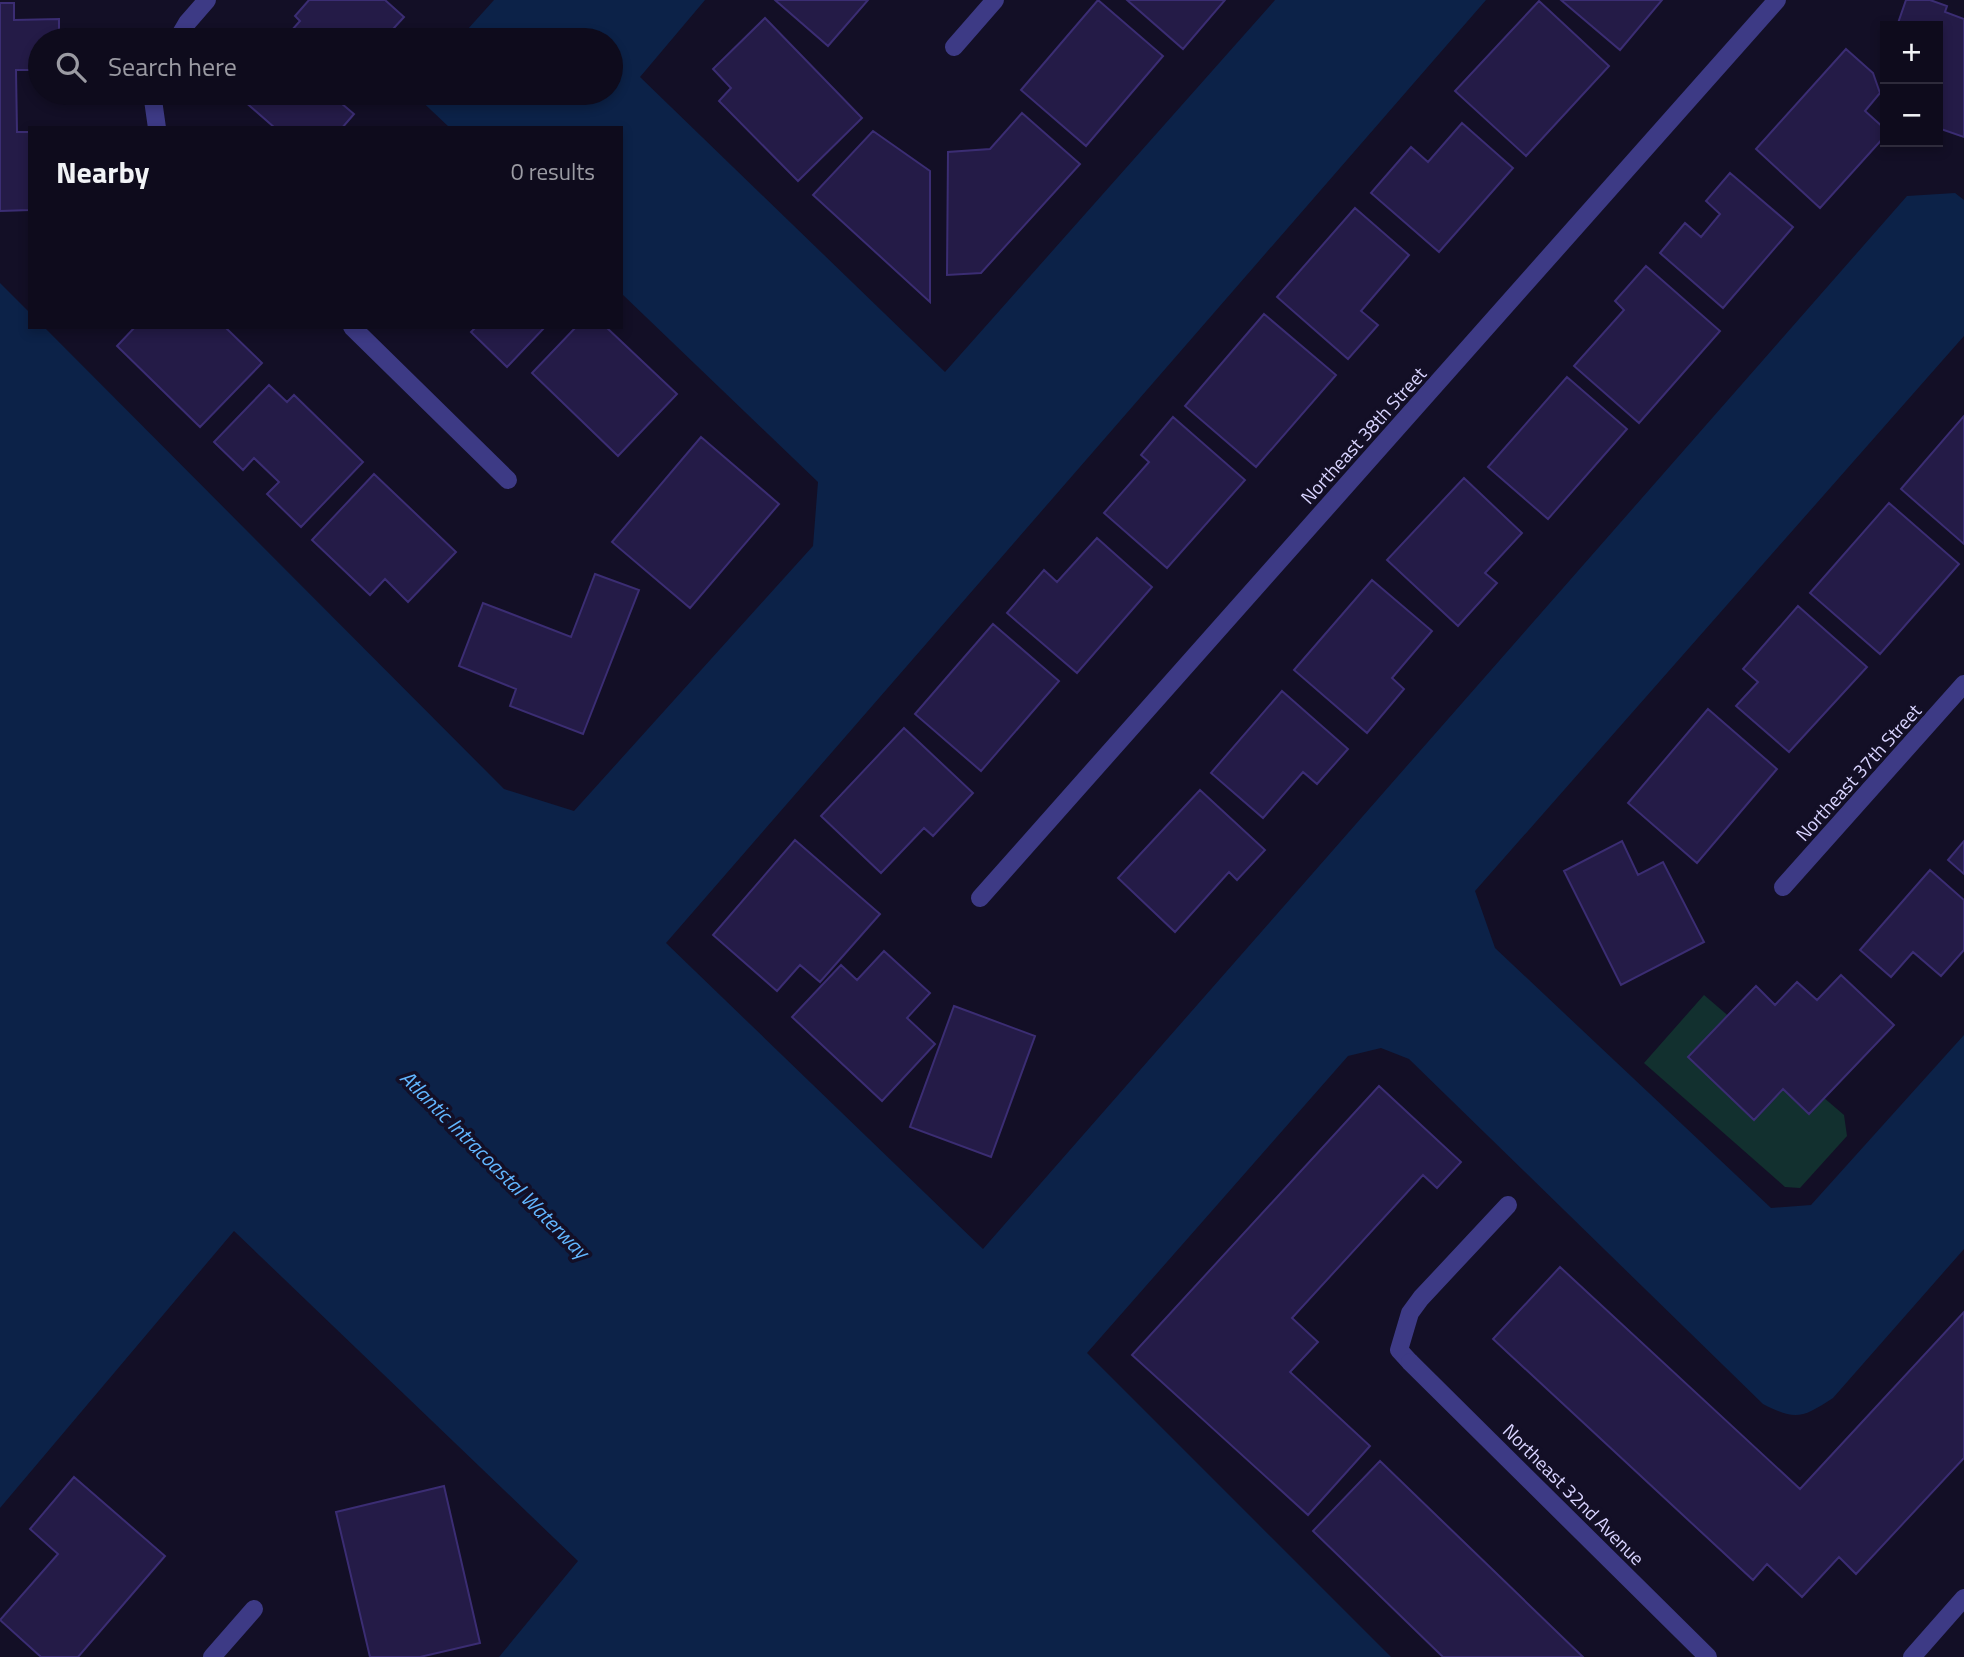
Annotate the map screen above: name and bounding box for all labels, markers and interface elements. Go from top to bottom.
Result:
map controls [1880,21,1943,147]
button: + [1880,21,1943,84]
search box [28,28,623,105]
text: Search here [108,47,237,86]
icon: search [52,48,90,86]
button: − [1880,84,1943,147]
text: Nearby [56,149,149,195]
text: 0 results [511,154,595,189]
street label: Northeast 38th Street [1293,360,1433,510]
street label: Northeast 37th Street [1788,697,1928,847]
water label: Atlantic Intracoastal Waterway [393,1062,599,1268]
street label: Northeast 32nd Avenue [1497,1417,1651,1571]

